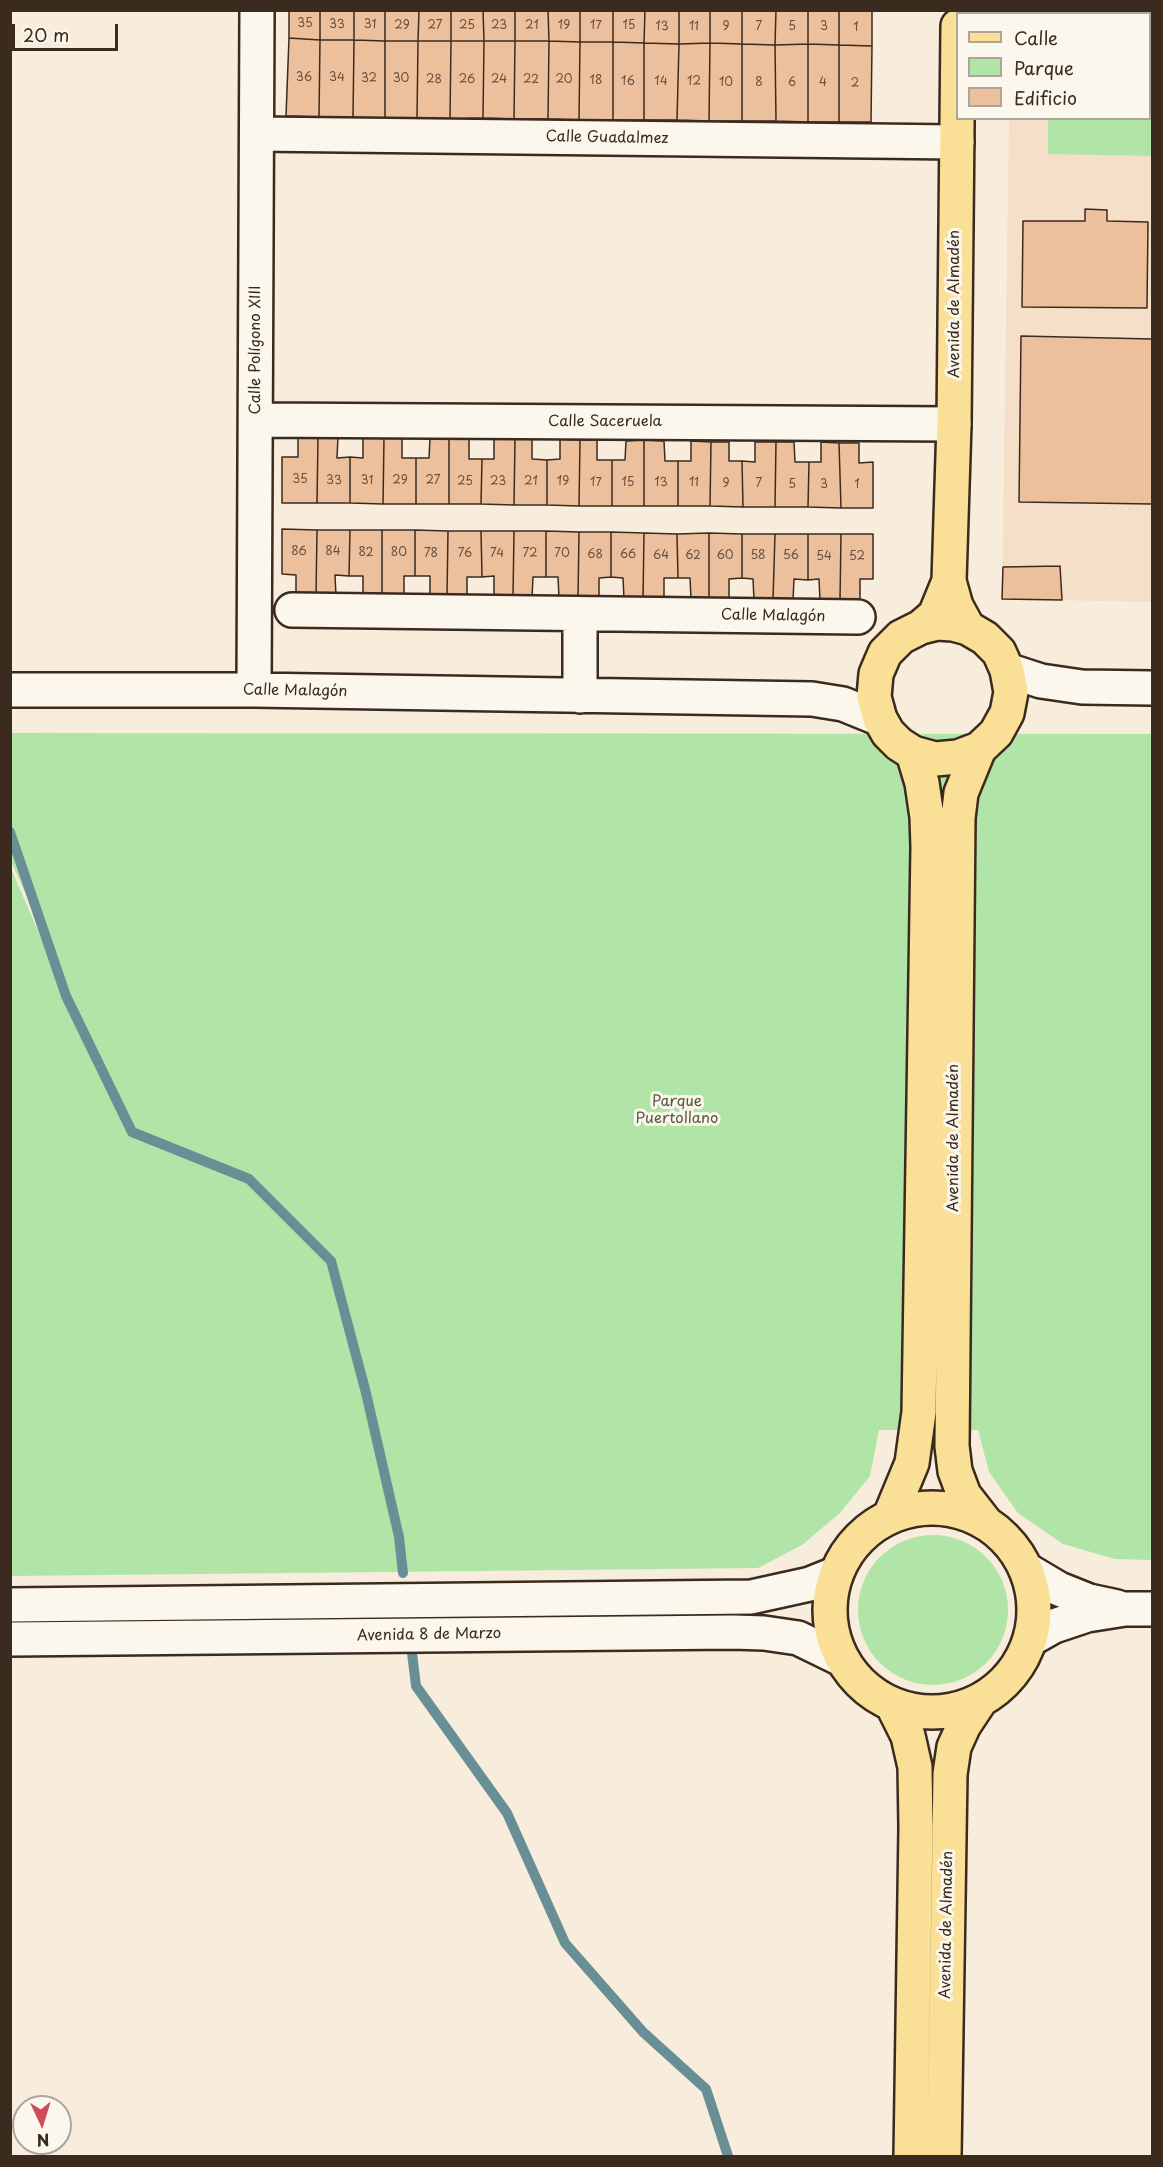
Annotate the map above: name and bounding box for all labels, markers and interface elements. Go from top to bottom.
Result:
scale bar [15,12,122,50]
legend [956,12,1151,120]
house number: 35 [297,17,313,31]
house number: 33 [329,18,345,32]
house number: 31 [364,18,376,32]
house number: 29 [394,19,410,33]
house number: 27 [428,19,442,33]
house number: 25 [459,19,475,33]
house number: 23 [491,19,507,33]
house number: 21 [525,19,539,33]
house number: 19 [558,19,570,33]
house number: 17 [590,19,602,33]
house number: 15 [622,19,636,33]
house number: 13 [655,20,669,34]
house number: 11 [689,20,699,34]
house number: 9 [722,20,730,34]
house number: 7 [756,20,762,34]
house number: 5 [788,20,796,34]
house number: 3 [820,20,828,34]
text: 20 m [23,21,69,48]
house number: 1 [853,21,859,35]
text: Calle [1014,24,1058,51]
text: Parque [1014,54,1074,81]
house number: 36 [296,71,312,85]
house number: 34 [329,71,345,85]
house number: 32 [361,72,377,86]
house number: 30 [393,72,409,86]
house number: 28 [426,73,442,87]
house number: 26 [459,73,475,87]
house number: 24 [491,73,507,87]
house number: 22 [523,73,539,87]
house number: 20 [555,73,573,87]
house number: 18 [590,74,602,88]
house number: 16 [621,75,635,89]
house number: 14 [654,75,668,89]
house number: 12 [687,75,701,89]
house number: 10 [719,76,733,90]
house number: 8 [755,76,763,90]
house number: 6 [788,76,796,90]
house number: 4 [819,76,827,90]
house number: 2 [851,77,859,91]
text: Edificio [1014,84,1077,111]
street label: Calle Guadalmez [545,128,669,148]
street label: Avenida de Almadén [946,230,964,378]
street label: Calle Polígono XIII [247,286,265,414]
street label: Calle Saceruela [548,413,662,431]
house number: 35 [292,473,308,487]
house number: 33 [326,474,342,488]
house number: 31 [361,474,373,488]
house number: 29 [392,474,408,488]
house number: 27 [426,474,440,488]
house number: 25 [457,475,473,489]
house number: 23 [490,475,506,489]
house number: 21 [524,475,538,489]
house number: 19 [557,475,569,489]
house number: 17 [590,476,602,490]
house number: 15 [621,476,635,490]
house number: 13 [654,476,668,490]
house number: 11 [689,476,699,490]
house number: 9 [722,477,730,491]
house number: 7 [756,477,762,491]
house number: 5 [788,478,796,492]
house number: 3 [820,478,828,492]
house number: 1 [854,478,860,492]
house number: 86 [291,545,307,559]
house number: 84 [325,545,341,559]
house number: 82 [359,546,373,560]
house number: 80 [391,546,407,560]
house number: 78 [424,547,438,561]
house number: 76 [458,547,472,561]
house number: 74 [490,547,504,561]
house number: 72 [522,547,538,561]
house number: 70 [554,547,570,561]
house number: 68 [587,548,603,562]
house number: 66 [620,548,636,562]
house number: 64 [653,549,669,563]
house number: 62 [685,549,701,563]
house number: 60 [716,549,734,563]
house number: 58 [750,549,766,563]
house number: 56 [783,549,799,563]
house number: 54 [816,550,832,564]
house number: 52 [849,550,865,564]
street label: Calle Malagón [721,606,825,626]
street label: Calle Malagón [243,681,347,701]
street label: Avenida de Almadén [945,1064,963,1212]
park label: Parque Puertollano [636,1093,718,1128]
street label: Avenida 8 de Marzo [357,1625,501,1645]
street label: Avenida de Almadén [937,1851,957,1999]
north arrow [12,2095,72,2155]
text: N [36,2129,50,2153]

